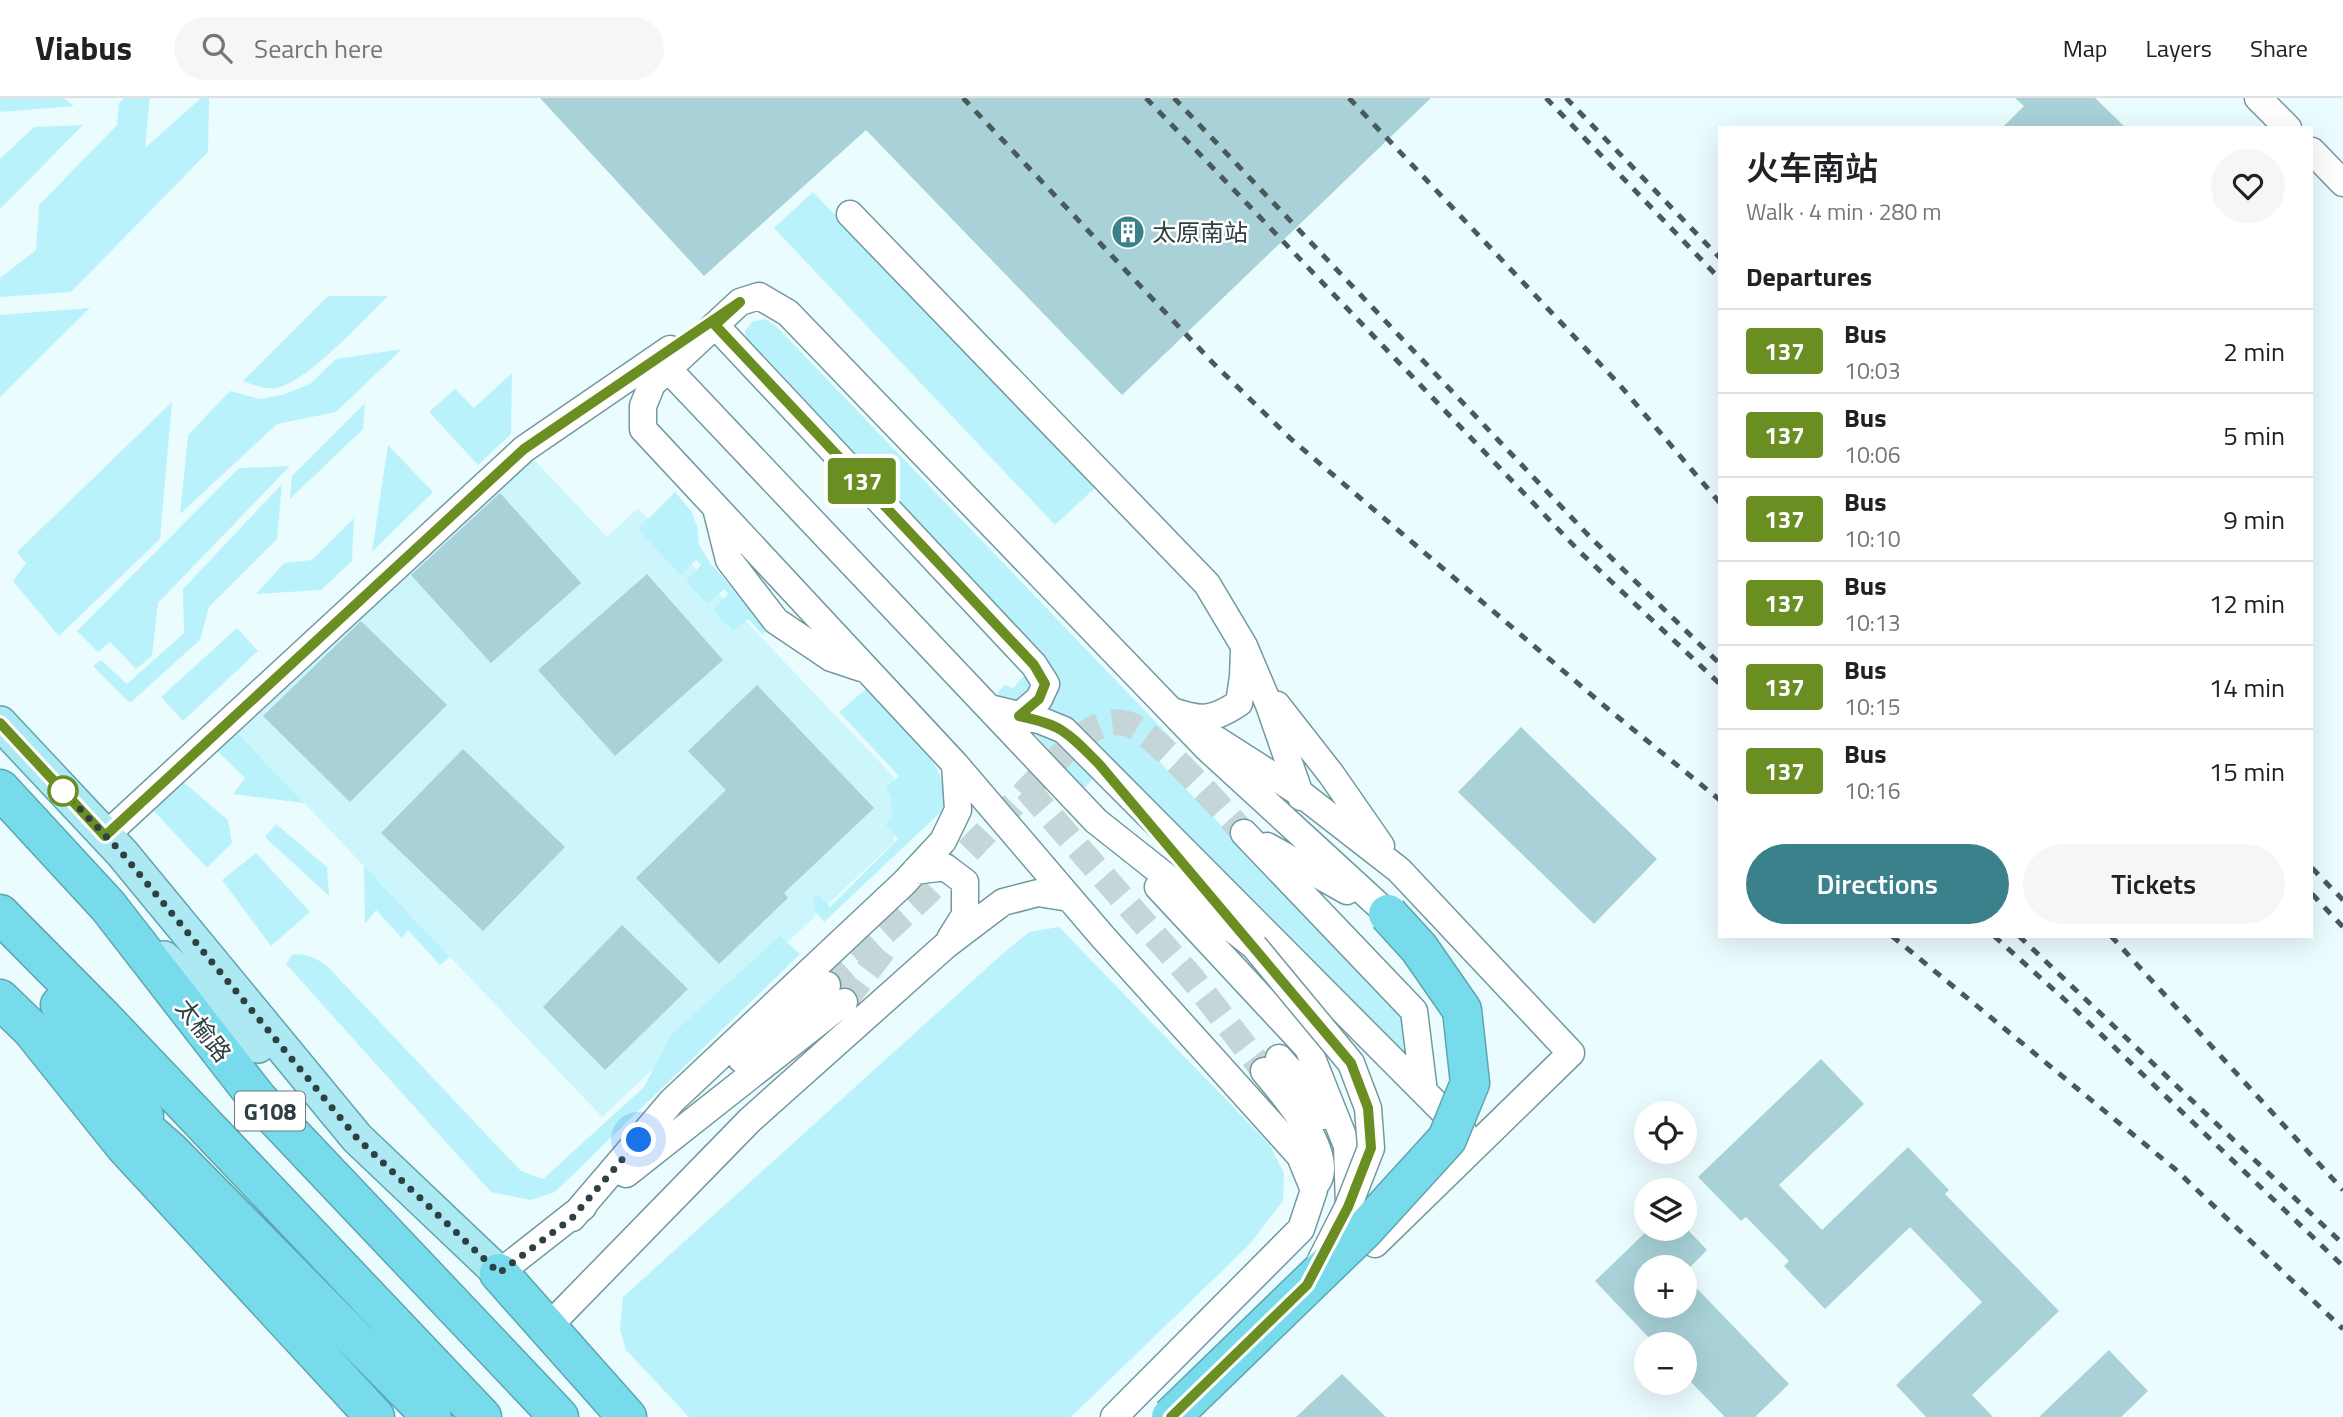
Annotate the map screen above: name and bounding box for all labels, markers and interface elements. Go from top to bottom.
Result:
search box [174,17,664,80]
text: Viabus [35,23,132,73]
icon: search [198,29,236,67]
text: Search here [254,29,383,68]
text: Map [2063,30,2108,66]
text: Layers [2146,30,2212,66]
text: Share [2250,30,2308,66]
text: 火车南站 [1746,143,1878,193]
button: heart [2211,149,2285,223]
text: Walk · 4 min · 280 m [1746,194,1942,229]
building icon: 太原南站 [1109,213,1147,251]
place label: 太原南站 [1152,214,1248,250]
text: Departures [1746,257,1872,296]
text: Bus [1844,314,1886,353]
text: 2 min [2223,332,2285,371]
text: 137 [1764,333,1805,369]
text: 10:03 [1844,353,1901,388]
text: Bus [1844,398,1886,437]
text: 5 min [2223,416,2285,455]
text: 137 [1764,417,1805,453]
text: 10:06 [1844,437,1901,472]
line badge: 137 [822,458,902,504]
text: 137 [842,463,882,499]
text: Bus [1844,482,1886,521]
text: 9 min [2223,500,2285,539]
text: 137 [1764,501,1805,537]
text: 10:10 [1844,521,1901,556]
text: Bus [1844,566,1886,605]
text: 12 min [2209,584,2285,623]
text: 137 [1764,585,1805,621]
text: 10:13 [1844,605,1901,640]
text: Bus [1844,650,1886,689]
text: 14 min [2209,668,2285,707]
text: 137 [1764,669,1805,705]
text: 10:15 [1844,689,1901,724]
text: Bus [1844,734,1886,773]
text: 15 min [2209,752,2285,791]
text: 137 [1764,753,1805,789]
text: 10:16 [1844,773,1901,808]
unlabelled marker [48,776,78,806]
button: Directions [1746,844,2009,924]
button: Tickets [2023,844,2285,924]
street label: 太榆路 [168,991,240,1069]
road number: G108 [235,1092,305,1130]
map controls [1634,1101,1697,1395]
button: locate [1634,1101,1697,1164]
your location [621,1122,656,1157]
button: layers [1634,1178,1697,1241]
button: + [1634,1255,1697,1318]
button: − [1634,1332,1697,1395]

